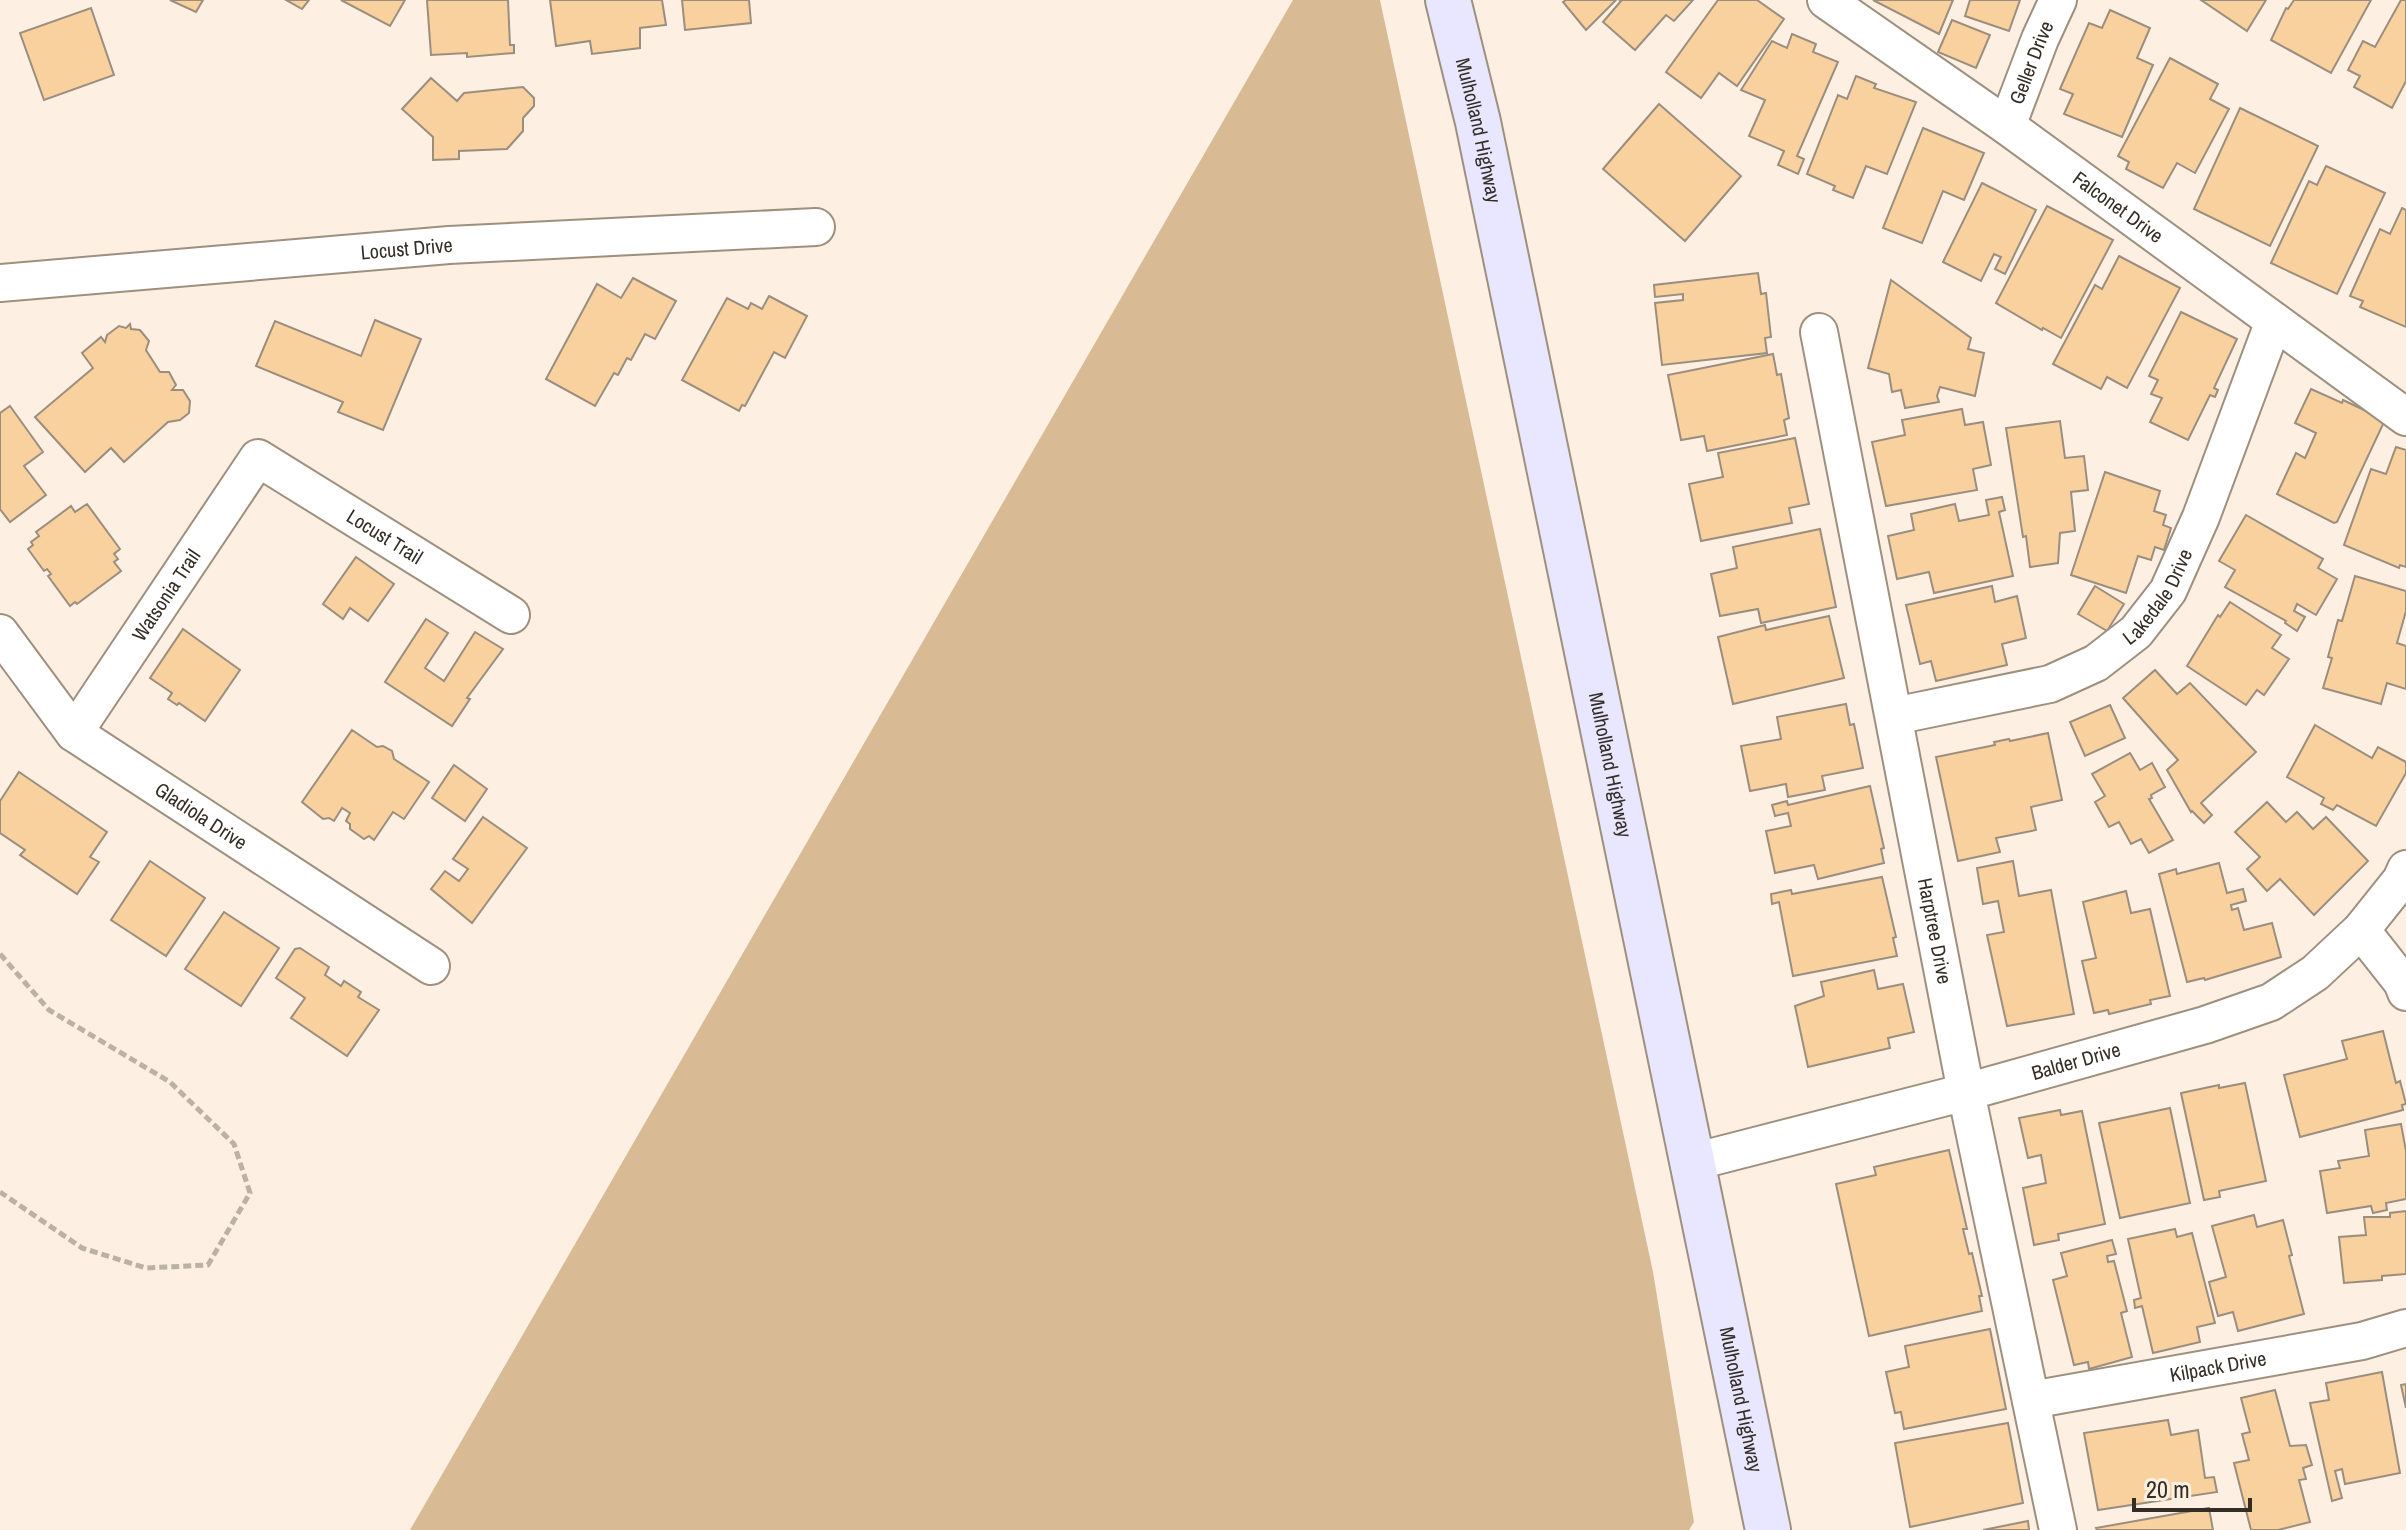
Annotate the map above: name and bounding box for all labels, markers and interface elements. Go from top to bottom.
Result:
street label: Geller Drive [2003,16,2060,108]
street label: Mulholland Highway [1450,55,1508,206]
street label: Falconet Drive [2068,164,2169,249]
street label: Locust Drive [359,231,454,265]
street label: Locust Trail [342,502,428,570]
street label: Watsonia Trail [125,544,206,646]
street label: Lakedale Drive [2117,544,2198,651]
street label: Mulholland Highway [1583,690,1639,841]
street label: Gladiola Drive [150,775,253,855]
street label: Harptree Drive [1912,875,1959,986]
street label: Balder Drive [2028,1035,2123,1086]
street label: Mulholland Highway [1713,1324,1770,1475]
street label: Kilpack Drive [2168,1344,2268,1388]
scale bar [2134,1462,2250,1512]
text: 20 m [2146,1473,2190,1505]

